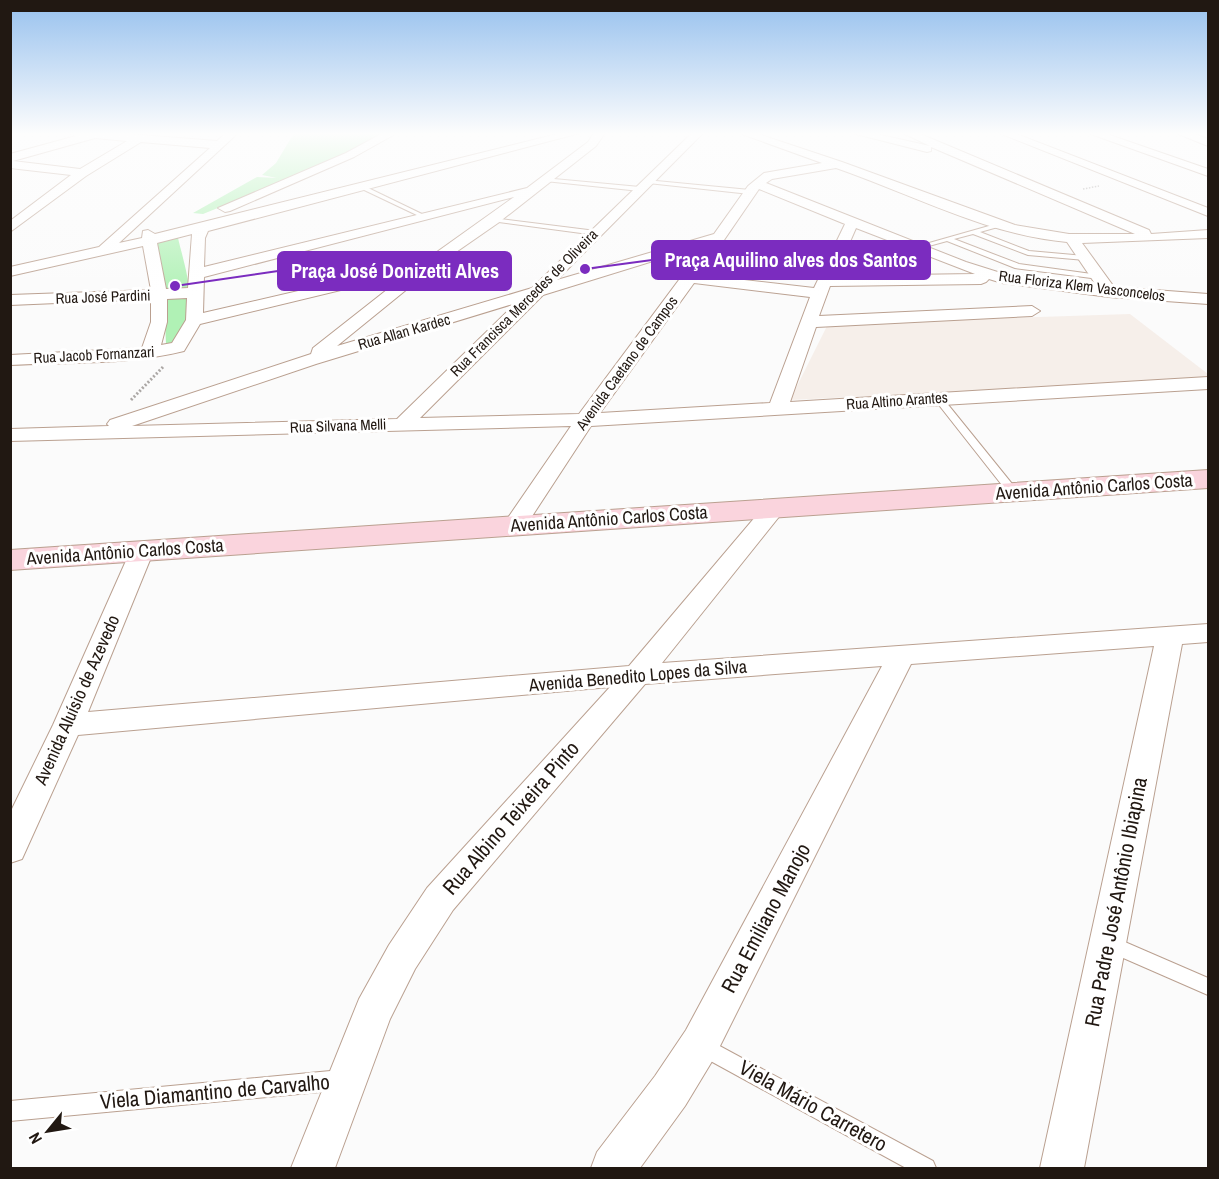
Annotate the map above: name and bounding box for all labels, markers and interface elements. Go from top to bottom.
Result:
street label: Rua Francisca Mercedes de Oliveira [445,224,602,381]
callout: Praça Aquilino alves dos Santos [652,241,930,279]
text: Praça Aquilino alves dos Santos [665,246,917,273]
callout: Praça José Donizetti Alves [278,252,511,290]
text: Praça José Donizetti Alves [291,257,499,284]
street label: Rua Floriza Klem Vasconcelos [998,265,1166,306]
street label: Rua José Pardini [55,284,151,309]
street label: Avenida Caetano de Campos [570,291,682,435]
street label: Rua Allan Kardec [355,308,452,355]
street label: Rua Jacob Fornanzari [33,341,155,368]
street label: Rua Altino Arantes [845,386,949,415]
street label: Rua Silvana Melli [289,413,387,438]
street label: Avenida Antônio Carlos Costa [994,467,1193,506]
street label: Avenida Antônio Carlos Costa [509,499,708,538]
street label: Avenida Antônio Carlos Costa [25,532,224,571]
street label: Avenida Aluísio de Azevedo [27,611,125,790]
street label: Avenida Benedito Lopes da Silva [527,654,748,698]
street label: Rua Albino Teixeira Pinto [436,735,586,901]
street label: Rua Padre José Antônio Ibiapina [1077,774,1154,1029]
street label: Rua Emiliano Manojo [714,838,817,998]
street label: Viela Mário Carretero [734,1053,893,1158]
street label: Viela Diamantino de Carvalho [99,1067,331,1116]
north arrow [18,1101,78,1161]
text: N [23,1129,47,1148]

